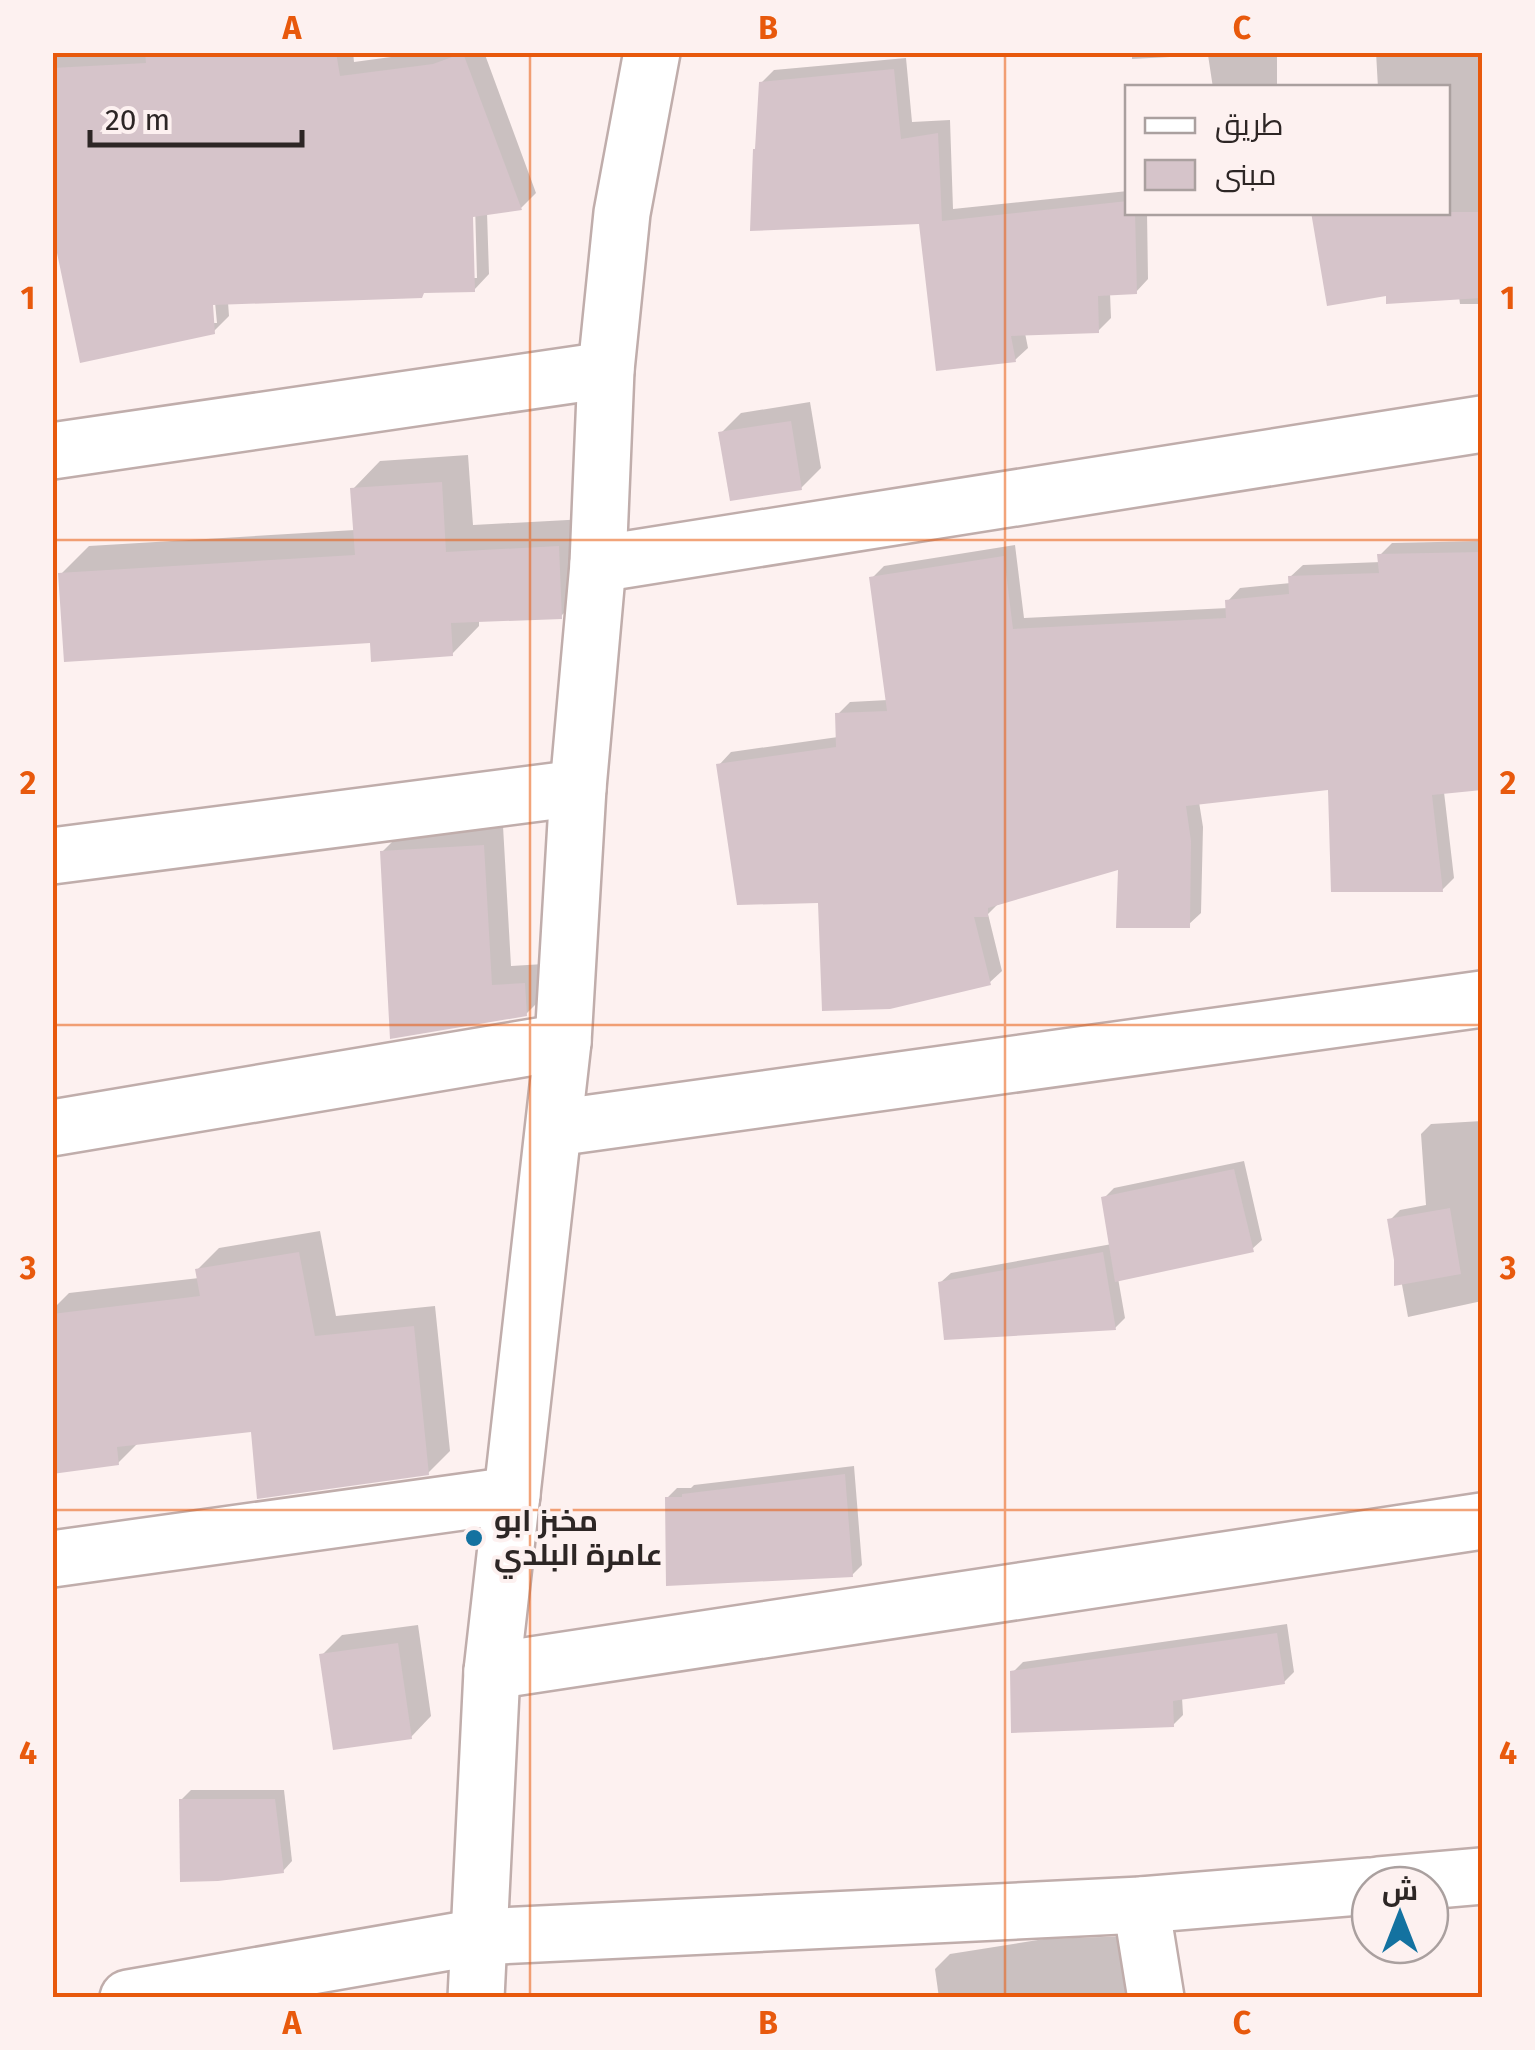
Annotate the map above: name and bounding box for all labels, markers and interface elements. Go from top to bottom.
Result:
text: A [282,9,303,47]
text: B [758,9,778,47]
text: C [1233,9,1252,47]
scale bar [90,85,302,147]
legend [1125,85,1450,215]
text: 20 m [105,102,170,138]
text: طريق [1215,107,1284,143]
text: مبنى [1215,157,1276,193]
text: 1 [21,279,35,317]
text: 1 [1501,279,1515,317]
text: 2 [20,764,36,802]
text: 2 [1500,764,1516,802]
text: 3 [19,1249,36,1287]
text: 3 [1499,1249,1516,1287]
place label: مخبز ابو عامرة البلدي [494,1503,663,1579]
marker: مخبز ابو عامرة البلدي [463,1527,485,1549]
text: 4 [19,1734,37,1772]
text: 4 [1499,1734,1517,1772]
north arrow [1350,1865,1450,1965]
text: ش [1382,1874,1418,1907]
text: A [282,2004,303,2042]
text: B [758,2004,778,2042]
text: C [1233,2004,1252,2042]

